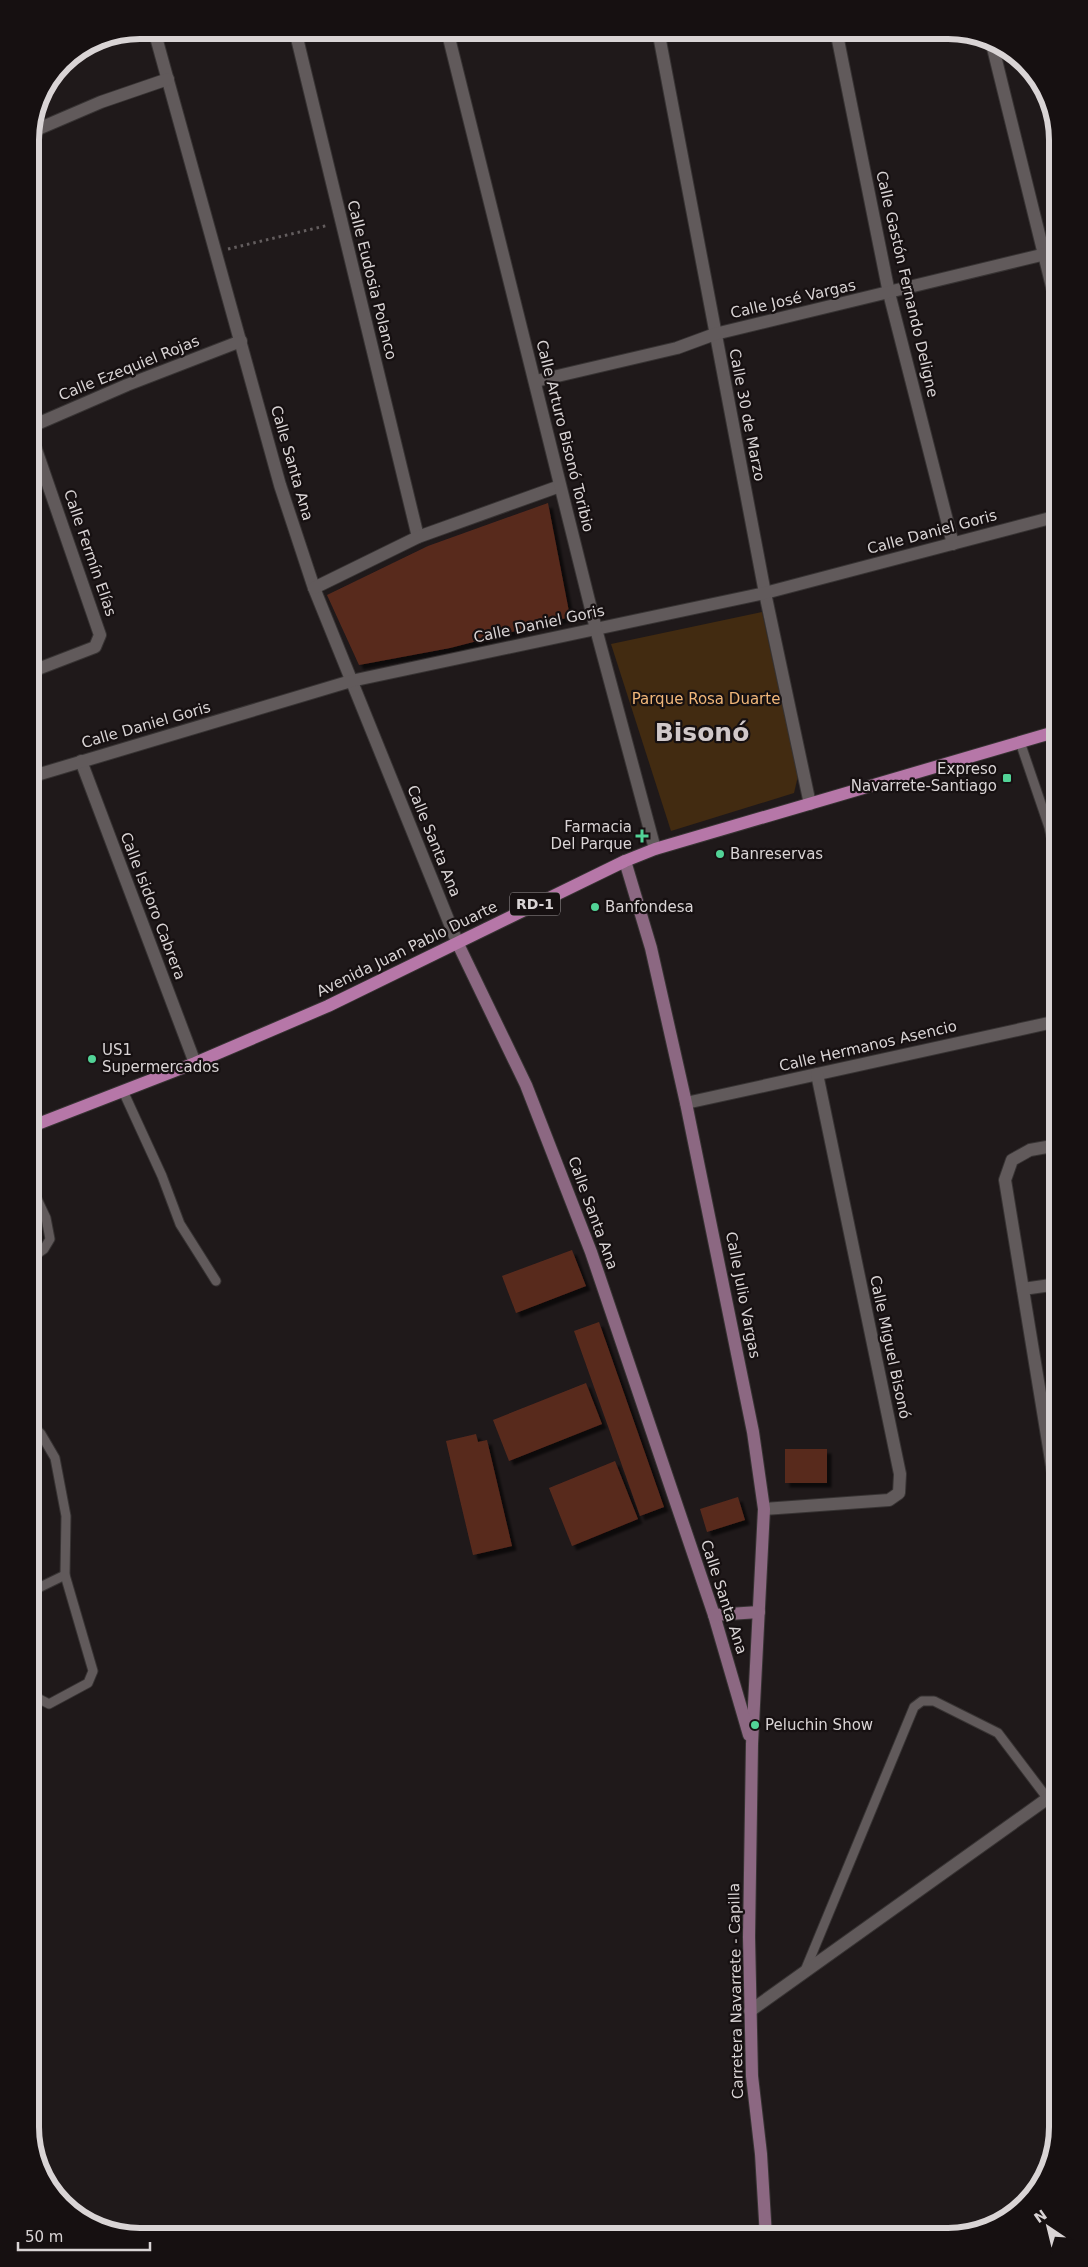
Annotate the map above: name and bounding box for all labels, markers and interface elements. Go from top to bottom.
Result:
street label: Calle Gastón Fernando Deligne [872,169,942,399]
street label: Calle Eudosia Polanco [343,198,401,362]
street label: Calle José Vargas [729,276,858,322]
street label: Calle Ezequiel Rojas [56,331,202,404]
street label: Calle Arturo Bisonó Toribio [532,338,598,534]
street label: Calle 30 de Marzo [725,347,769,483]
street label: Calle Santa Ana [267,403,317,523]
street label: Calle Fermín Elías [60,487,120,619]
street label: Calle Daniel Goris [865,506,999,558]
street label: Calle Daniel Goris [472,601,606,647]
park label: Parque Rosa Duarte [632,690,780,708]
street label: Calle Daniel Goris [79,698,213,752]
district label: Bisonó [655,718,749,747]
place label: Expreso Navarrete-Santiago [851,760,997,795]
marker: Expreso Navarrete-Santiago [1001,772,1013,784]
street label: Calle Santa Ana [403,782,465,900]
place label: Farmacia Del Parque [551,818,632,853]
street label: Calle Isidoro Cabrera [117,830,189,982]
marker: Farmacia Del Parque [636,830,648,842]
place label: Banreservas [730,845,823,863]
marker: Banreservas [714,848,726,860]
road number: RD-1 [510,892,560,916]
street label: Avenida Juan Pablo Duarte [314,897,500,1001]
place label: Banfondesa [605,898,694,916]
marker: Banfondesa [589,901,601,913]
street label: Calle Hermanos Asencio [777,1017,959,1075]
place label: US1 Supermercados [102,1041,219,1076]
marker: US1 Supermercados [86,1053,98,1065]
street label: Calle Santa Ana [564,1154,622,1272]
street label: Calle Julio Vargas [722,1230,764,1360]
street label: Calle Miguel Bisonó [866,1274,914,1420]
street label: Calle Santa Ana [697,1538,751,1656]
place label: Peluchin Show [765,1716,873,1734]
marker: Peluchin Show [749,1719,761,1731]
street label: Carretera Navarrete - Capilla [725,1883,747,2099]
north arrow [1023,2202,1073,2252]
text: N [1031,2206,1050,2226]
scale bar [18,2220,150,2252]
text: 50 m [25,2228,63,2246]

